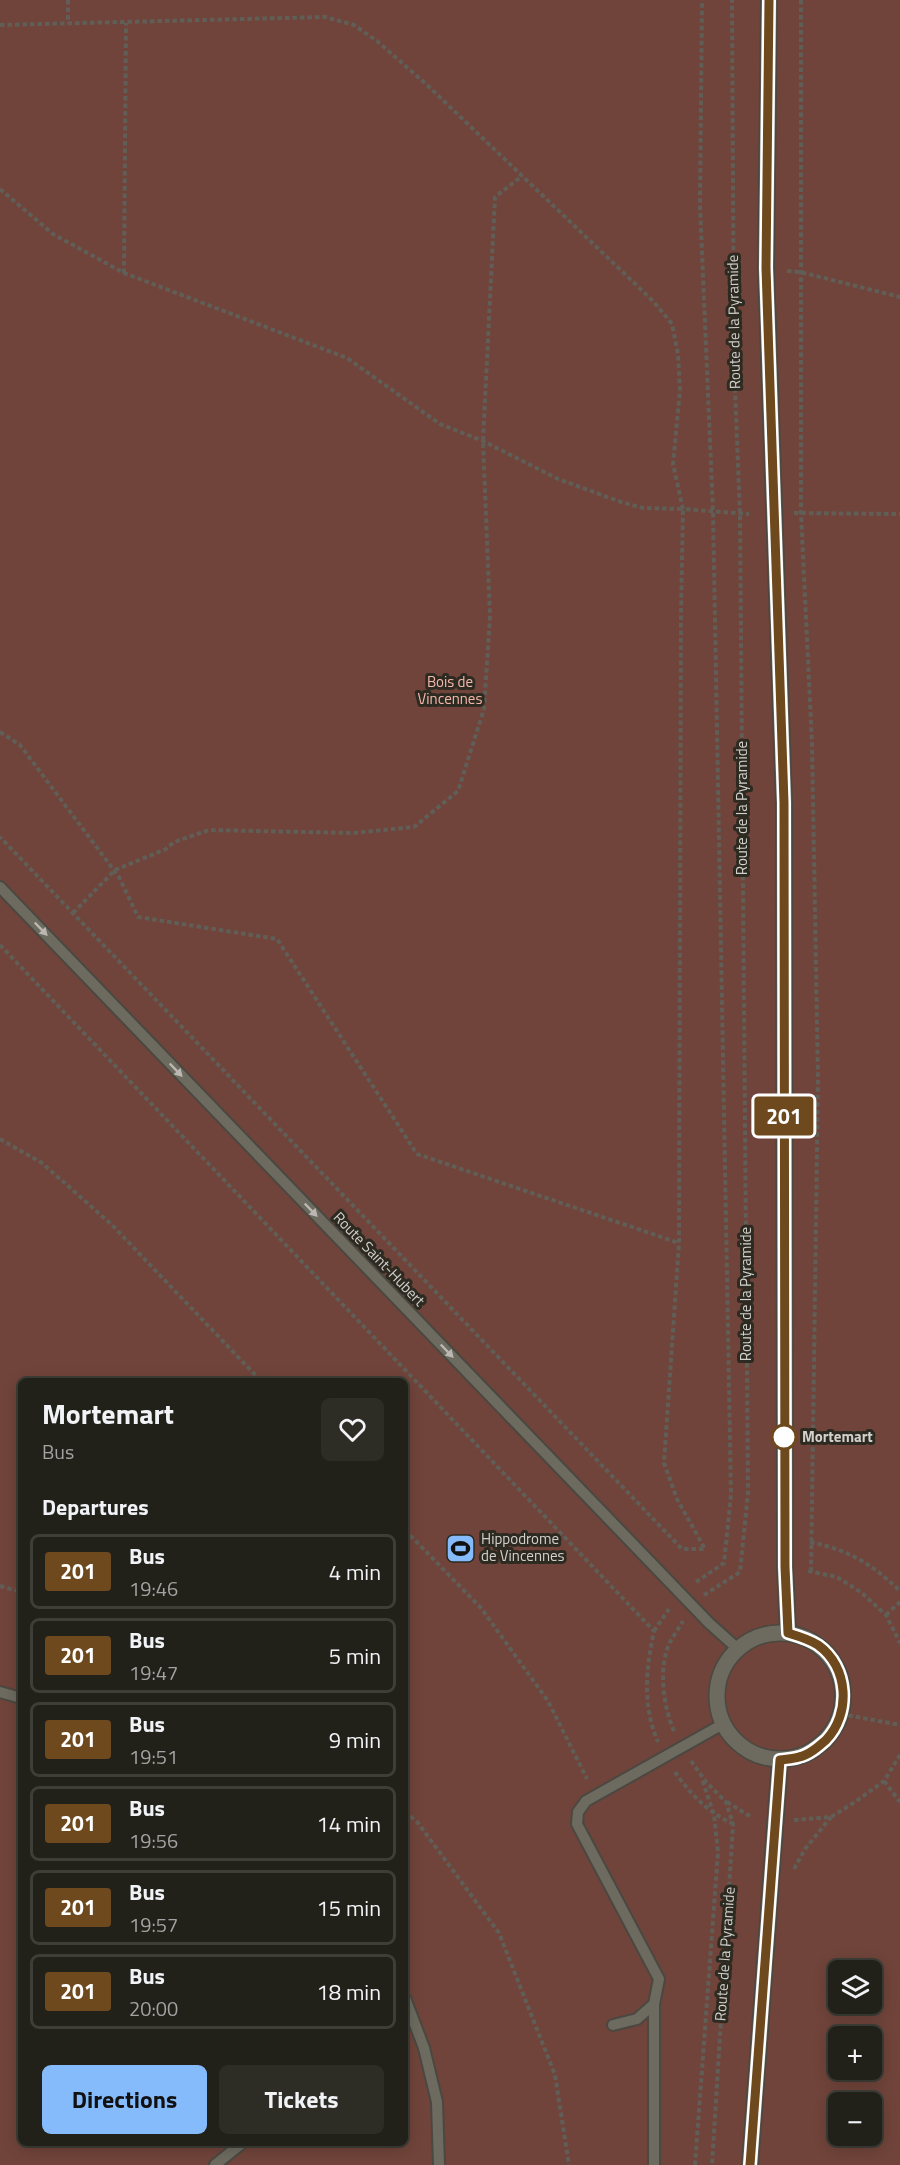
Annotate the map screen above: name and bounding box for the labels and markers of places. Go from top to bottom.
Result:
marker: Mortemart [771,1424,797,1450]
place label: Mortemart [802,1425,873,1448]
place label: Hippodrome de Vincennes [481,1527,565,1567]
sports icon: Hippodrome de Vincennes [444,1532,476,1564]

